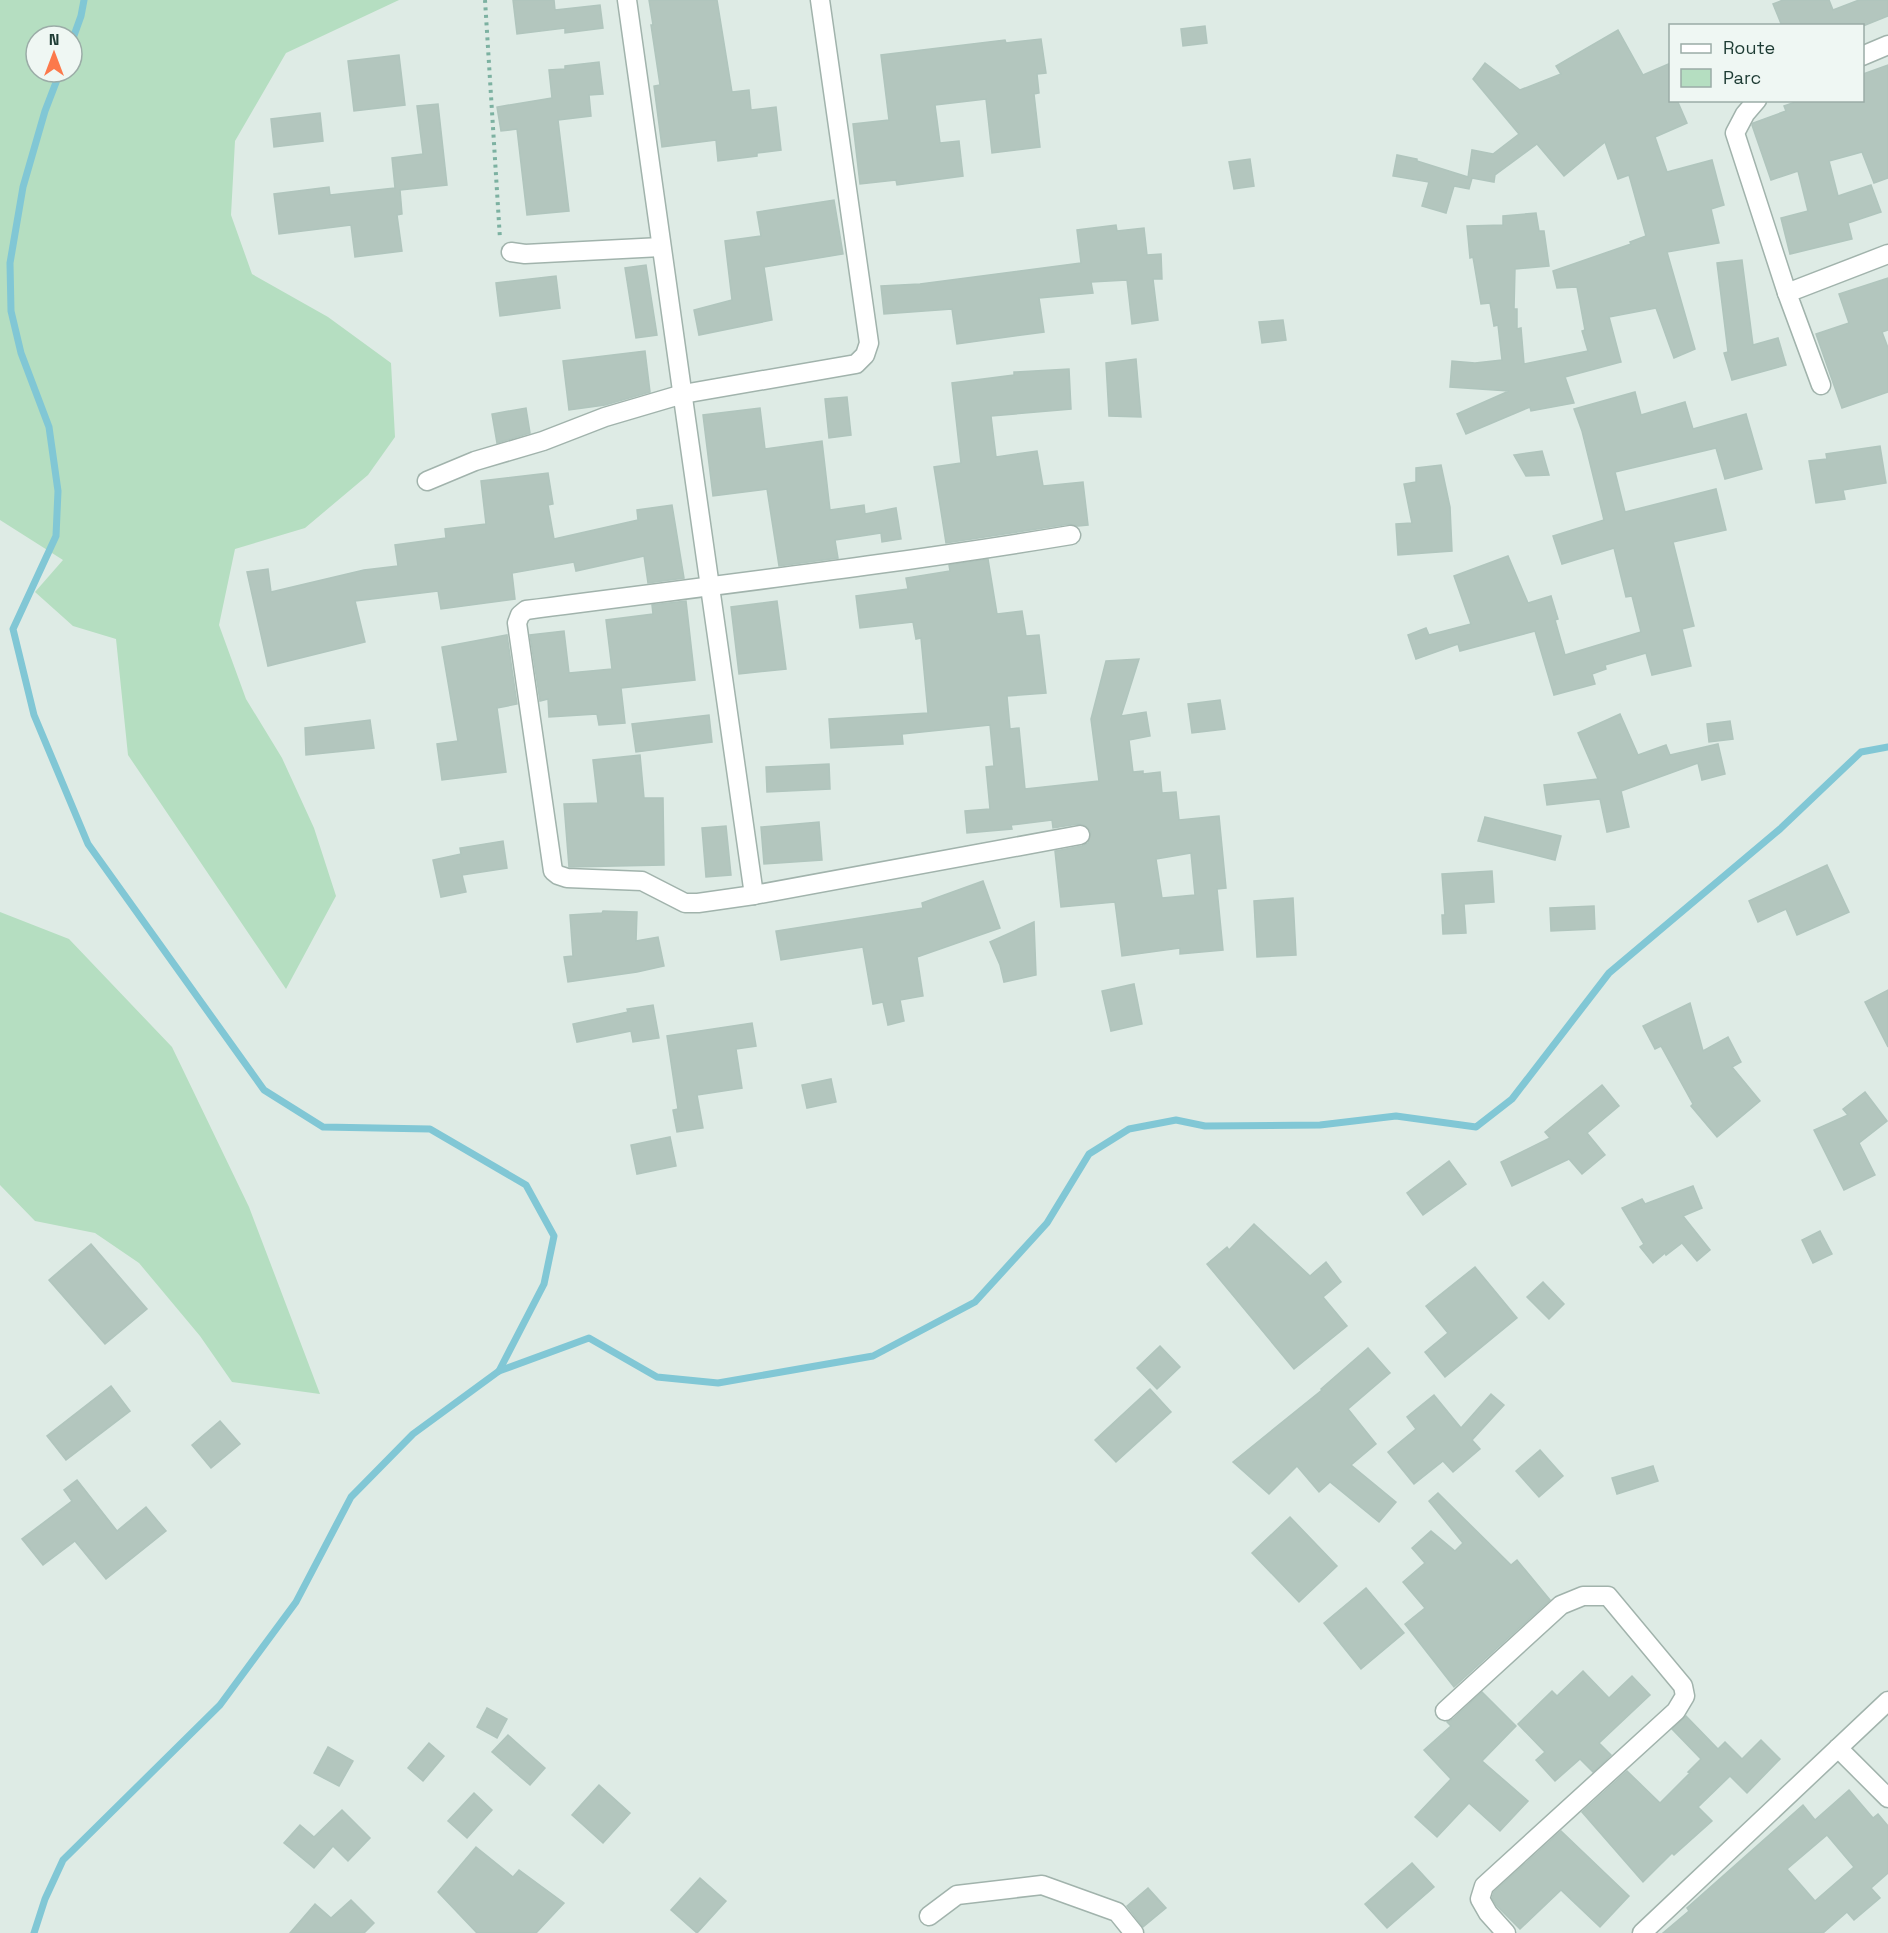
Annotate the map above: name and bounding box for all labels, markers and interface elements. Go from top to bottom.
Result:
north arrow [24,24,84,84]
legend [1669,24,1864,102]
text: N [49,29,59,50]
text: Route [1723,36,1775,59]
text: Parc [1723,66,1761,89]

